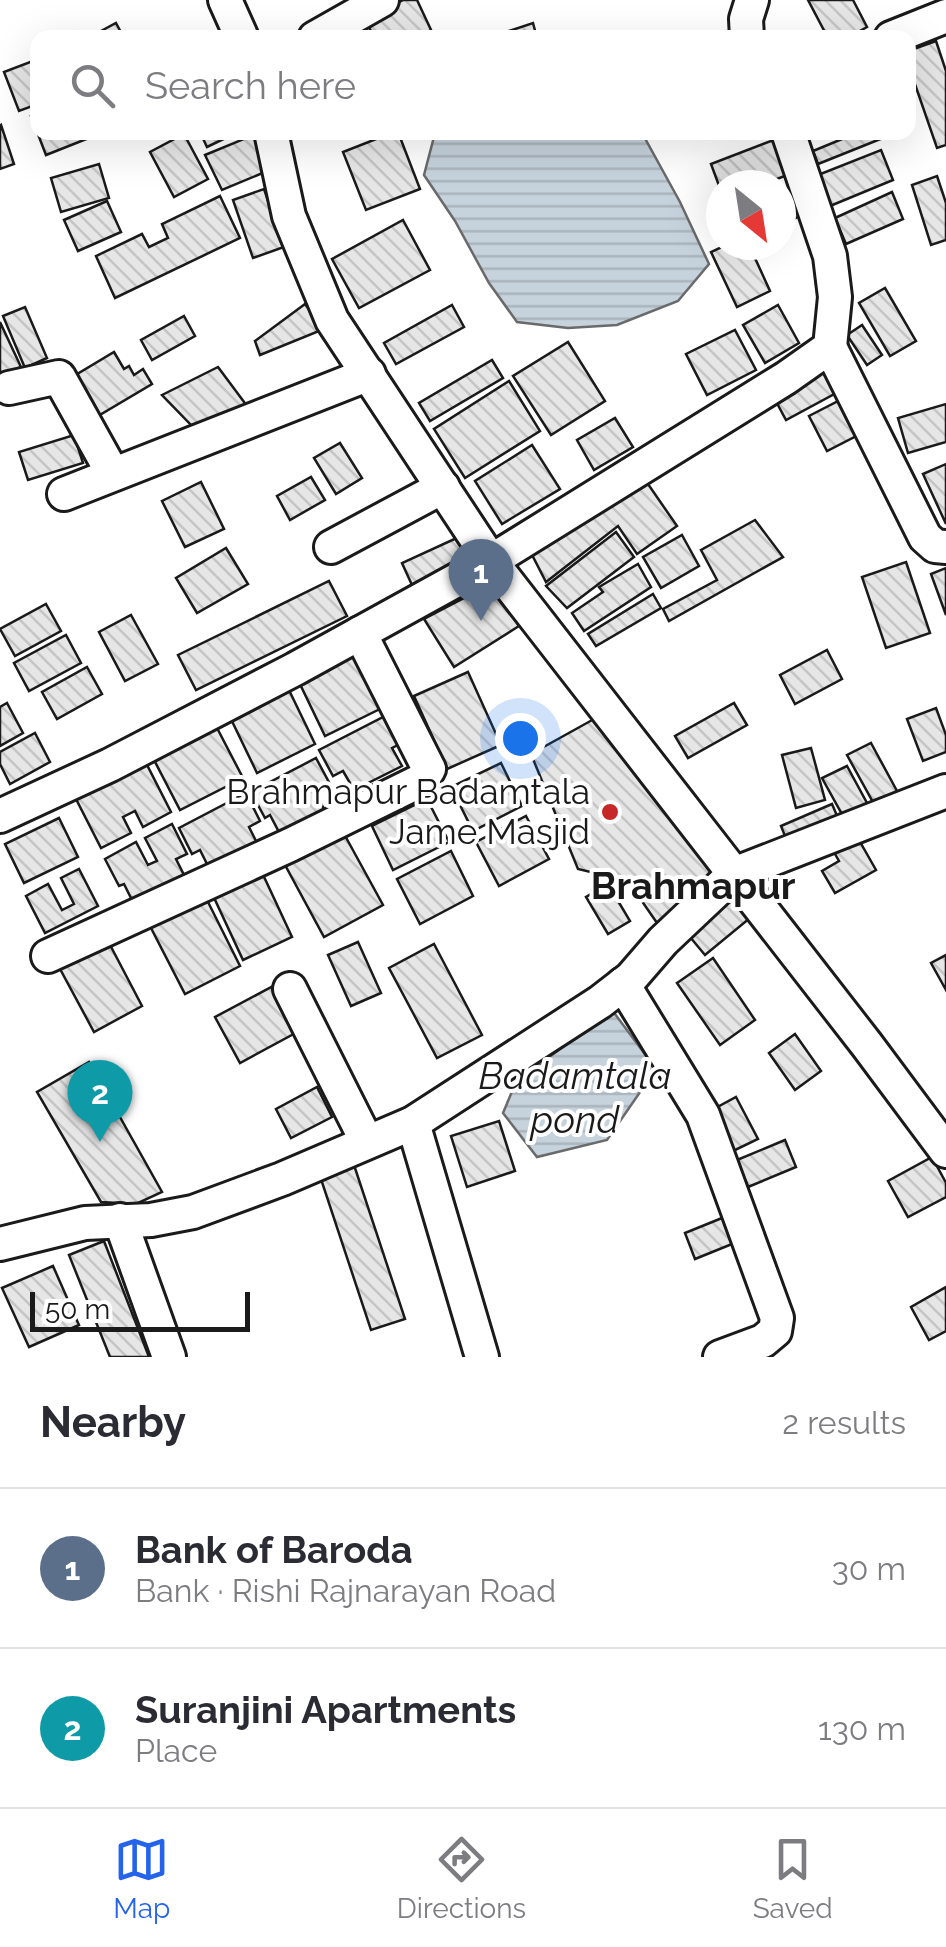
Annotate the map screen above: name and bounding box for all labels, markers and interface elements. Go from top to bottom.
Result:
search box [30,30,916,140]
icon: search [65,58,120,113]
text: Search here [145,63,356,108]
north arrow [706,170,796,260]
pin: 1 [448,538,514,621]
your location [495,713,546,764]
place label: Brahmapur Badamtala Jame Masjid [226,771,590,852]
marker: Brahmapur Badamtala Jame Masjid [599,801,621,823]
district label: Brahmapur [591,863,796,908]
water label: Badamtala pond [479,1053,671,1142]
pin: 2 [68,1060,132,1142]
scale bar [30,1287,250,1332]
text: 50 m [45,1293,110,1326]
text: Nearby [40,1398,186,1447]
text: 2 results [782,1404,906,1441]
text: Bank of Baroda [135,1527,413,1572]
text: 1 [65,1550,80,1587]
text: 30 m [832,1550,906,1587]
text: Bank · Rishi Rajnarayan Road [135,1572,556,1609]
text: Suranjini Apartments [135,1687,516,1732]
text: 2 [63,1710,82,1747]
text: 130 m [818,1710,906,1747]
text: Place [135,1732,217,1769]
tab: Map [113,1832,170,1925]
tab: Directions [397,1832,526,1925]
tab: Saved [753,1832,833,1925]

